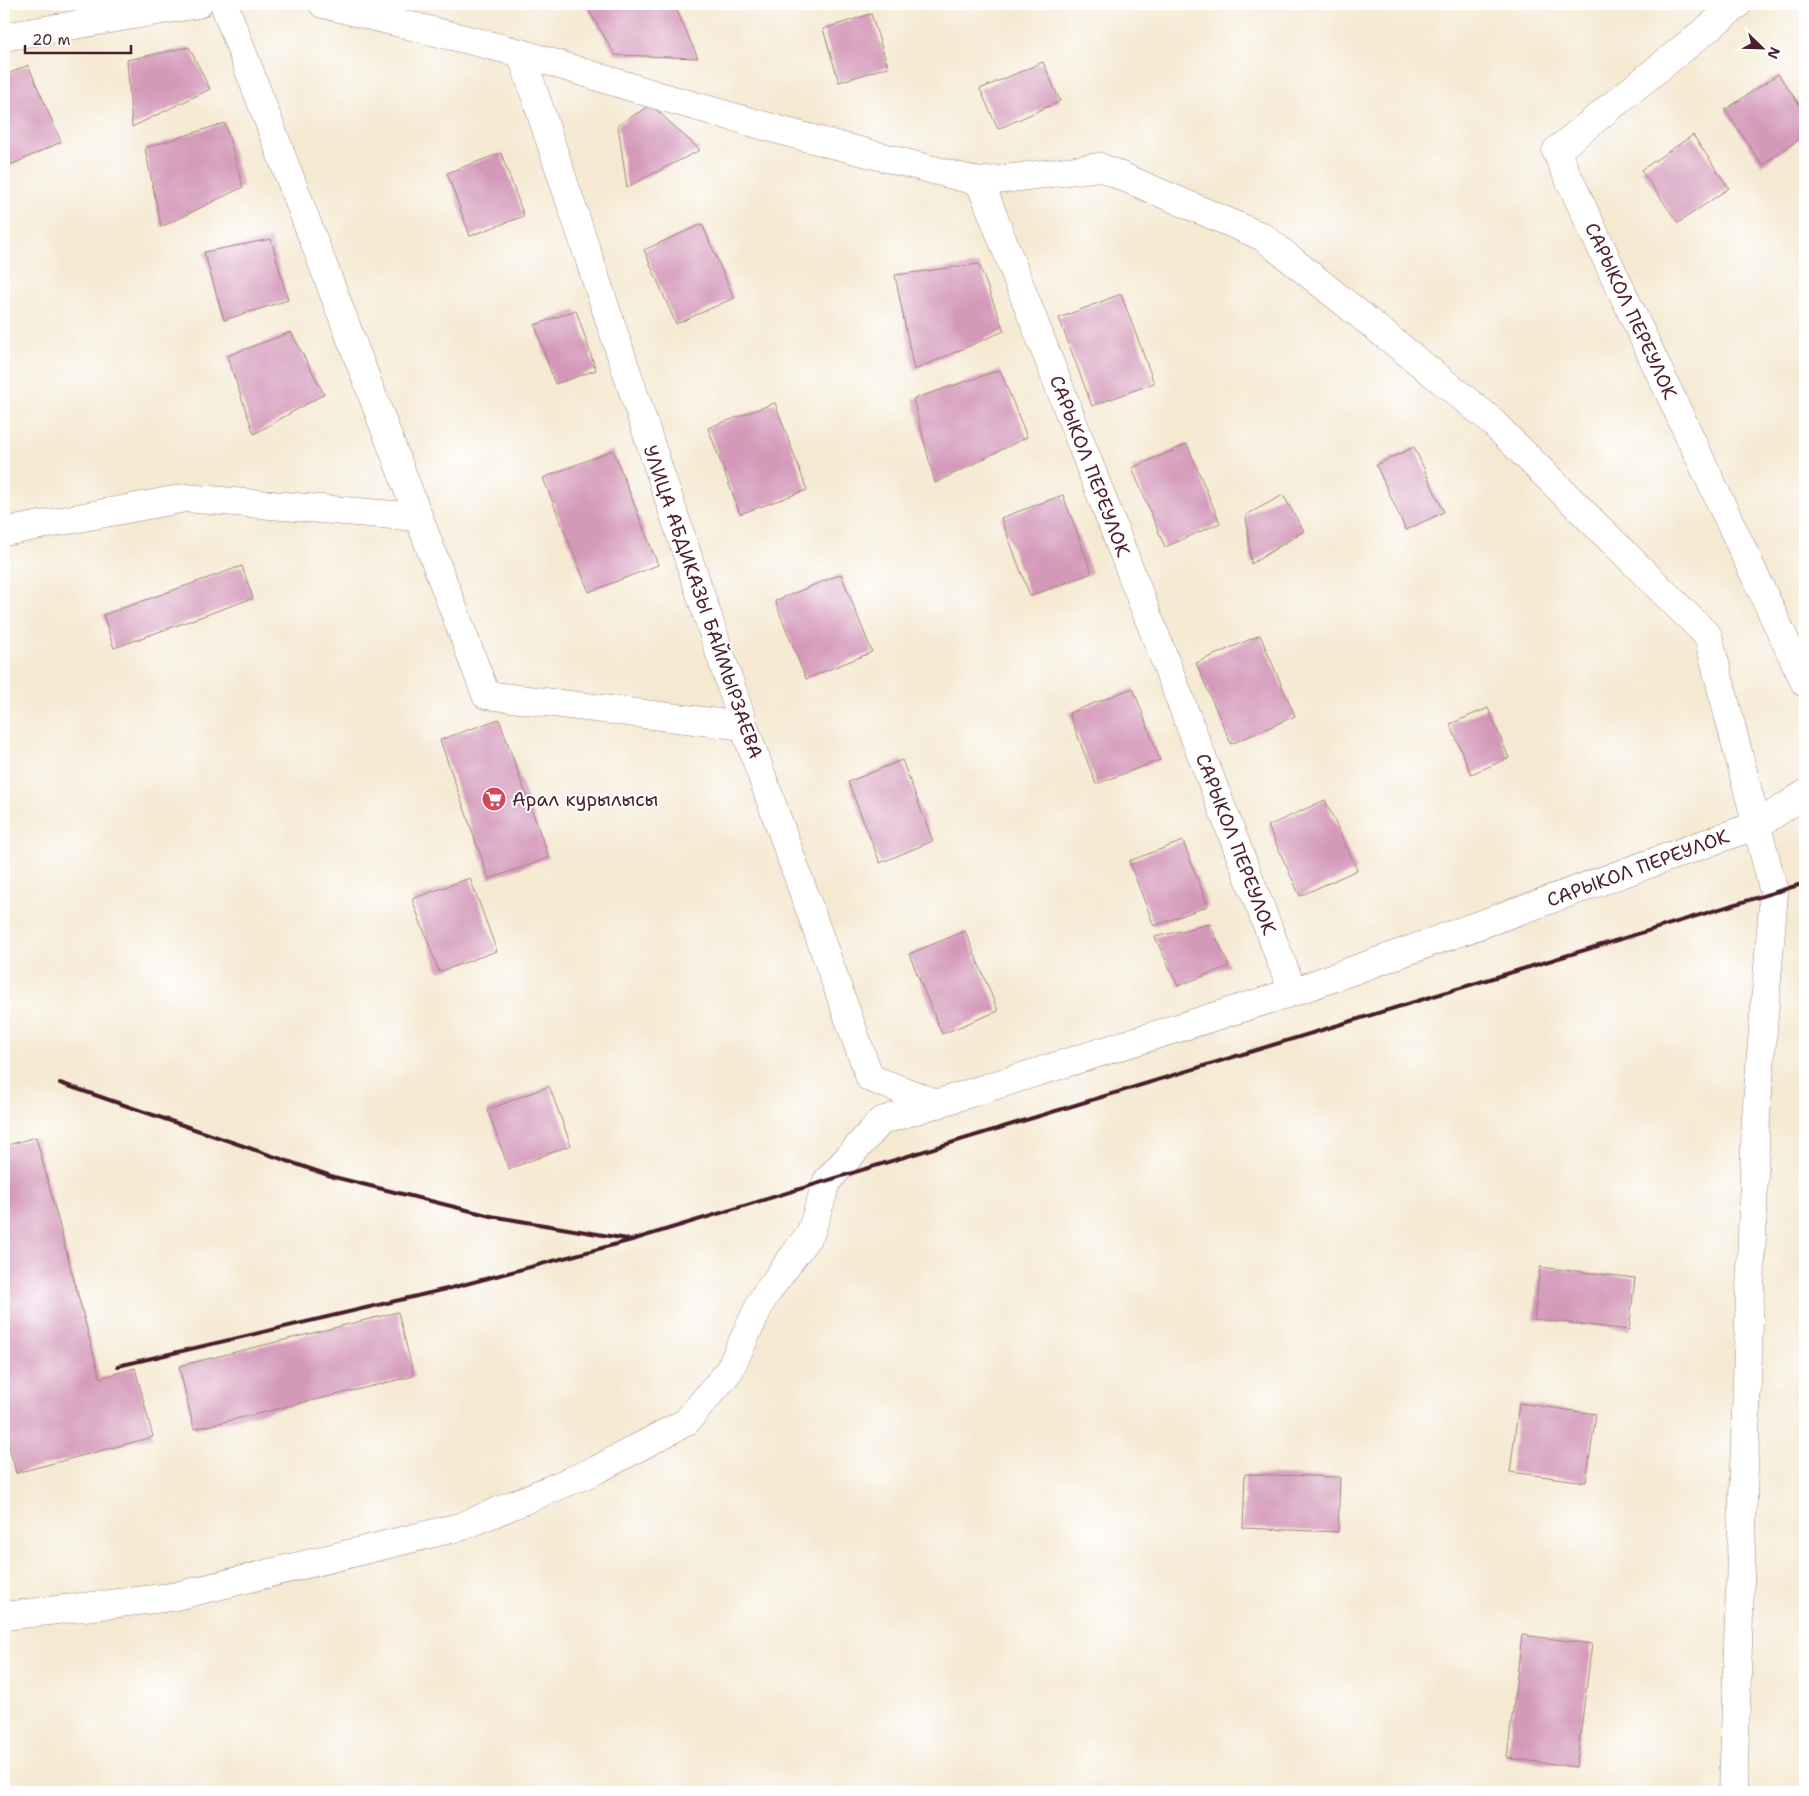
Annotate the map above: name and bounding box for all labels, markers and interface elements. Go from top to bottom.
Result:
scale bar [25,22,131,54]
north arrow [1736,22,1786,72]
text: 20 m [32,30,71,50]
text: N [1764,44,1784,62]
street label: САРЫКОЛ ПЕРЕУЛОК [1579,219,1683,403]
street label: САРЫКОЛ ПЕРЕУЛОК [1044,372,1136,560]
street label: УЛИЦА АБДИКАЗЫ БАЙМЫРЗАЕВА [637,442,769,762]
street label: САРЫКОЛ ПЕРЕУЛОК [1190,750,1282,938]
supermarket icon: Арал курылысы [481,786,507,812]
place label: Арал курылысы [512,787,658,812]
street label: САРЫКОЛ ПЕРЕУЛОК [1543,823,1733,913]

